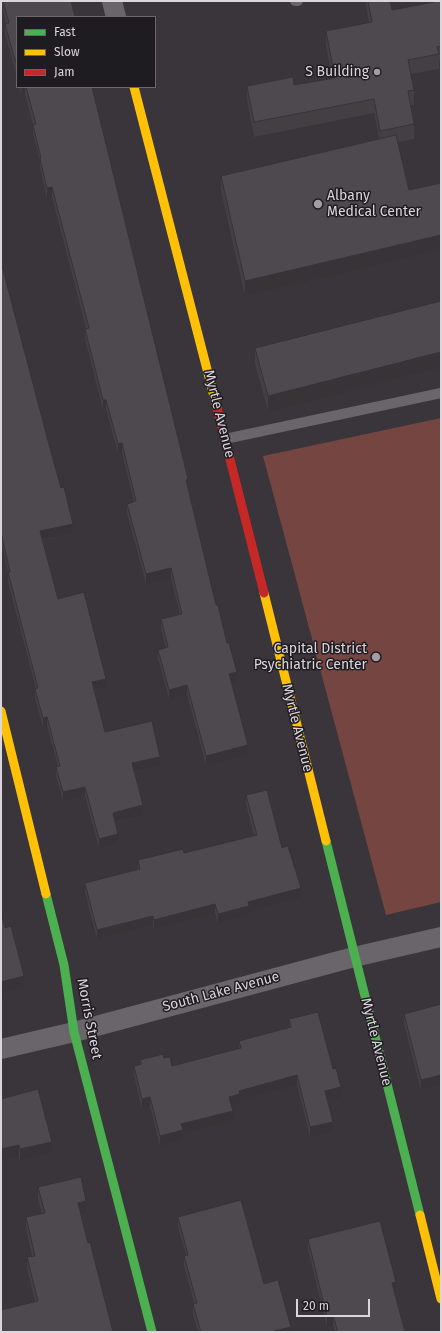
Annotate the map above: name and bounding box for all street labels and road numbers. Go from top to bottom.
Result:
street label: Myrtle Avenue [200,368,238,460]
street label: Myrtle Avenue [278,682,316,774]
street label: South Lake Avenue [161,968,281,1016]
street label: Morris Street [73,977,105,1061]
street label: Myrtle Avenue [357,996,395,1088]

